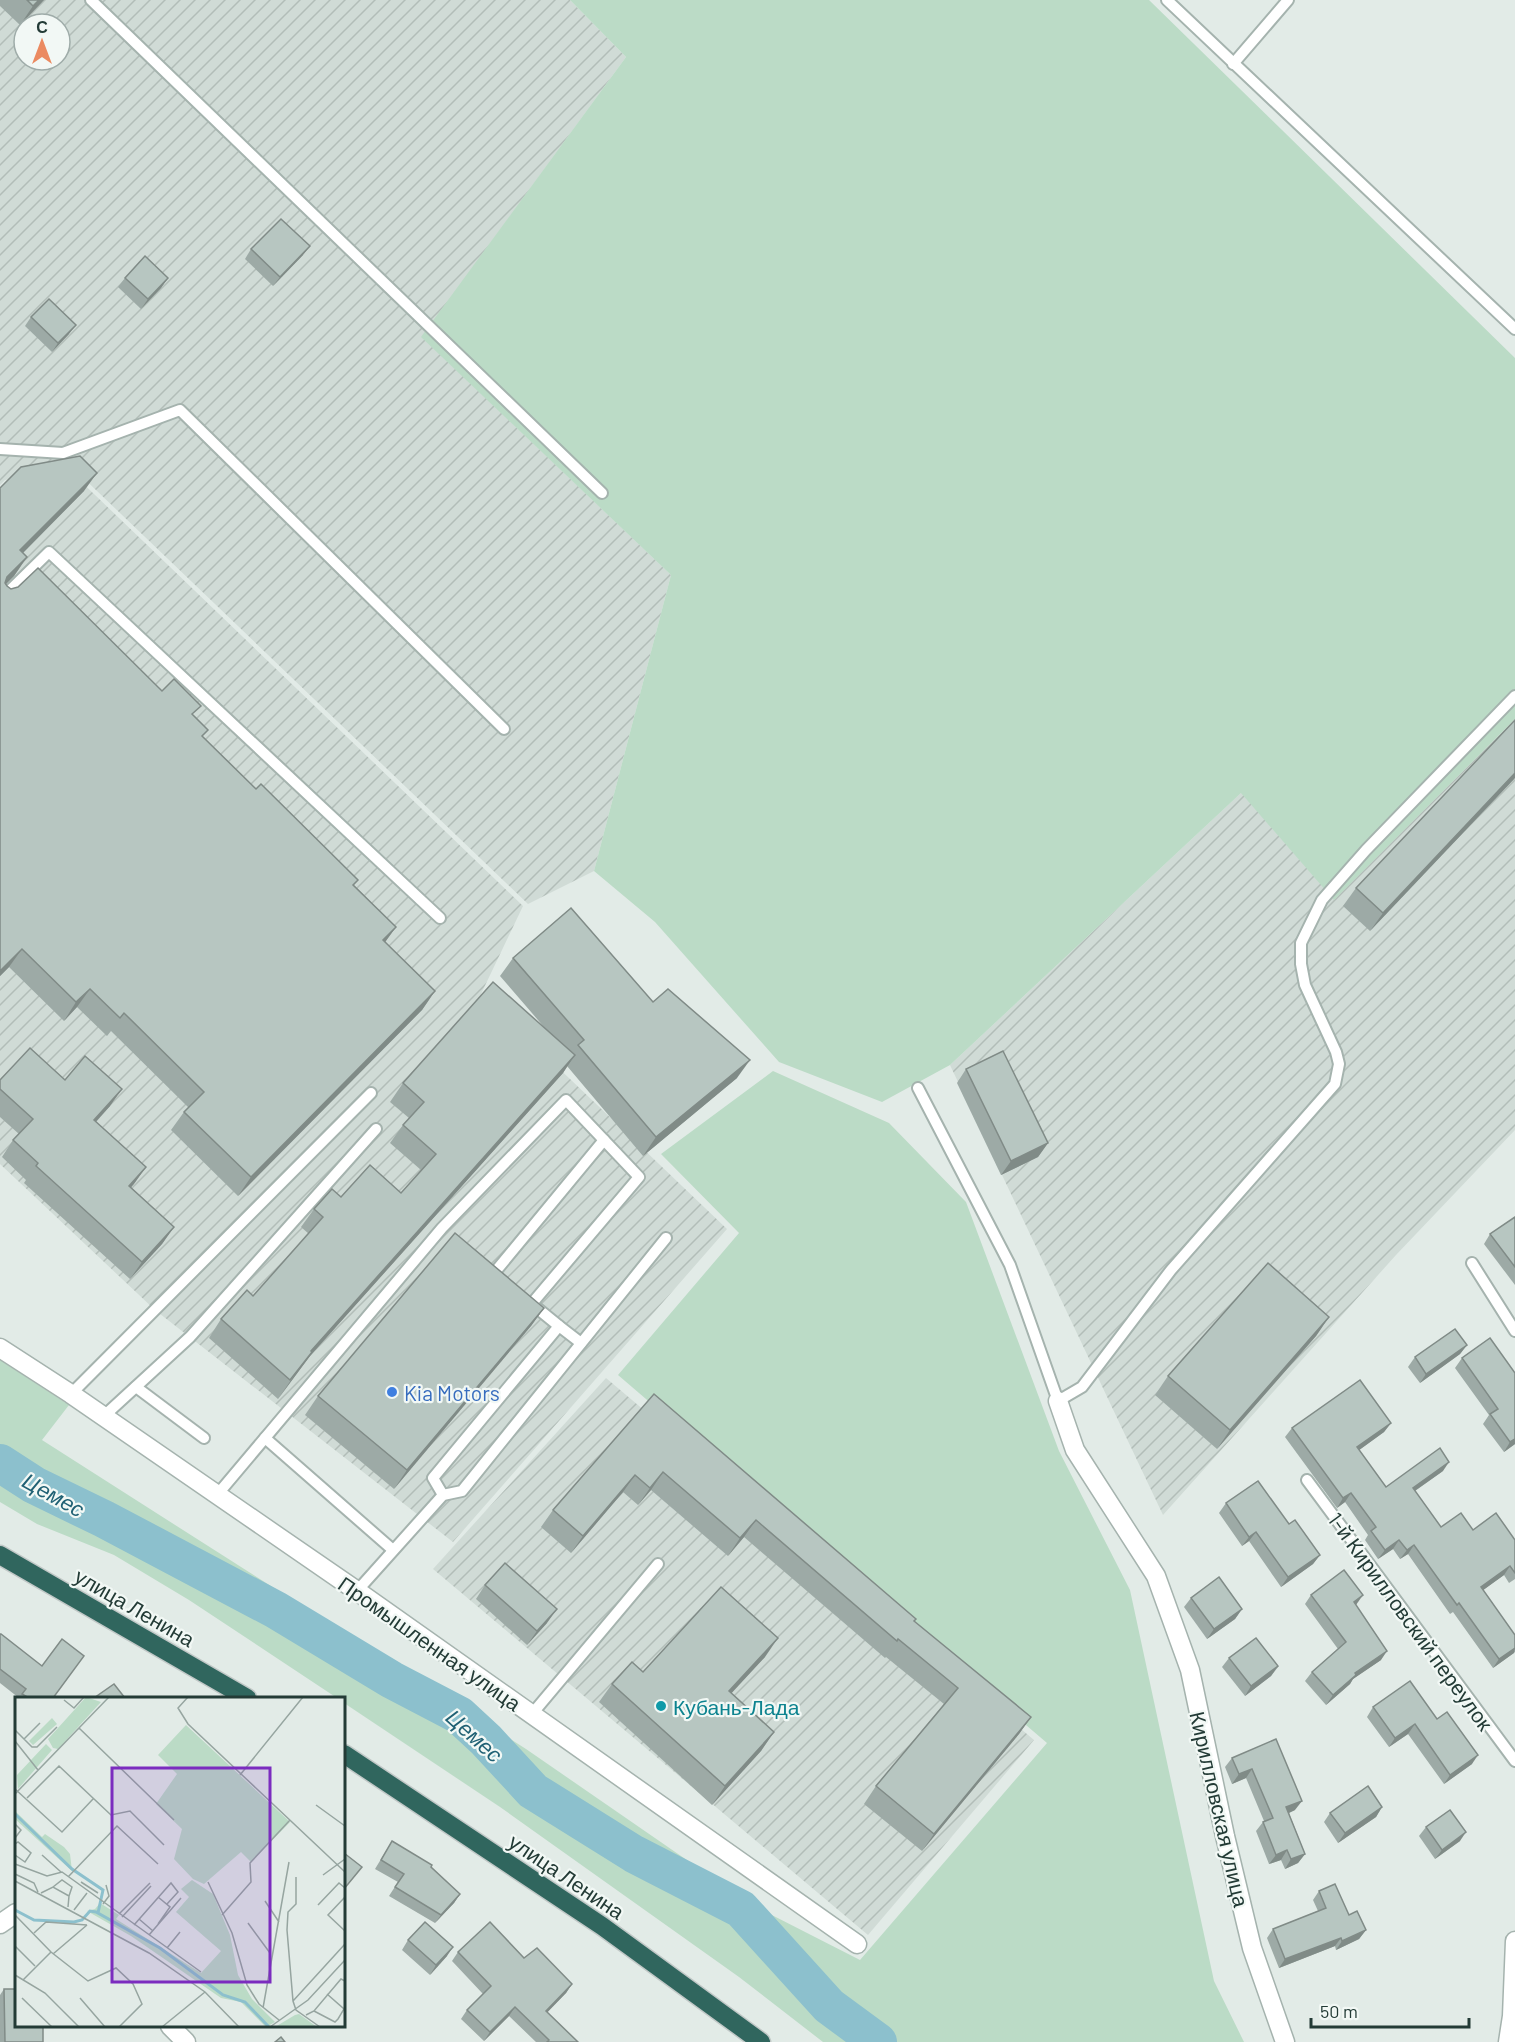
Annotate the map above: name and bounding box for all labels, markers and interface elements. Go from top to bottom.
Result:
north arrow [12,12,72,72]
text: С [36,17,48,36]
place label: Kia Motors [404,1380,500,1405]
marker: Kia Motors [385,1385,399,1399]
water label: Цемес [18,1466,89,1522]
street label: 1-й Кирилловский переулок [1324,1507,1499,1735]
street label: улица Ленина [71,1563,200,1651]
street label: Промышленная улица [334,1571,526,1716]
place label: Кубань-Лада [673,1694,800,1719]
inset map [15,1697,345,2027]
marker: Кубань-Лада [654,1699,668,1713]
water label: Цемес [441,1703,508,1768]
street label: Кирилловская улица [1185,1709,1255,1909]
street label: улица Ленина [504,1828,630,1924]
scale bar [1311,1991,1468,2029]
text: 50 m [1320,2000,1358,2022]

